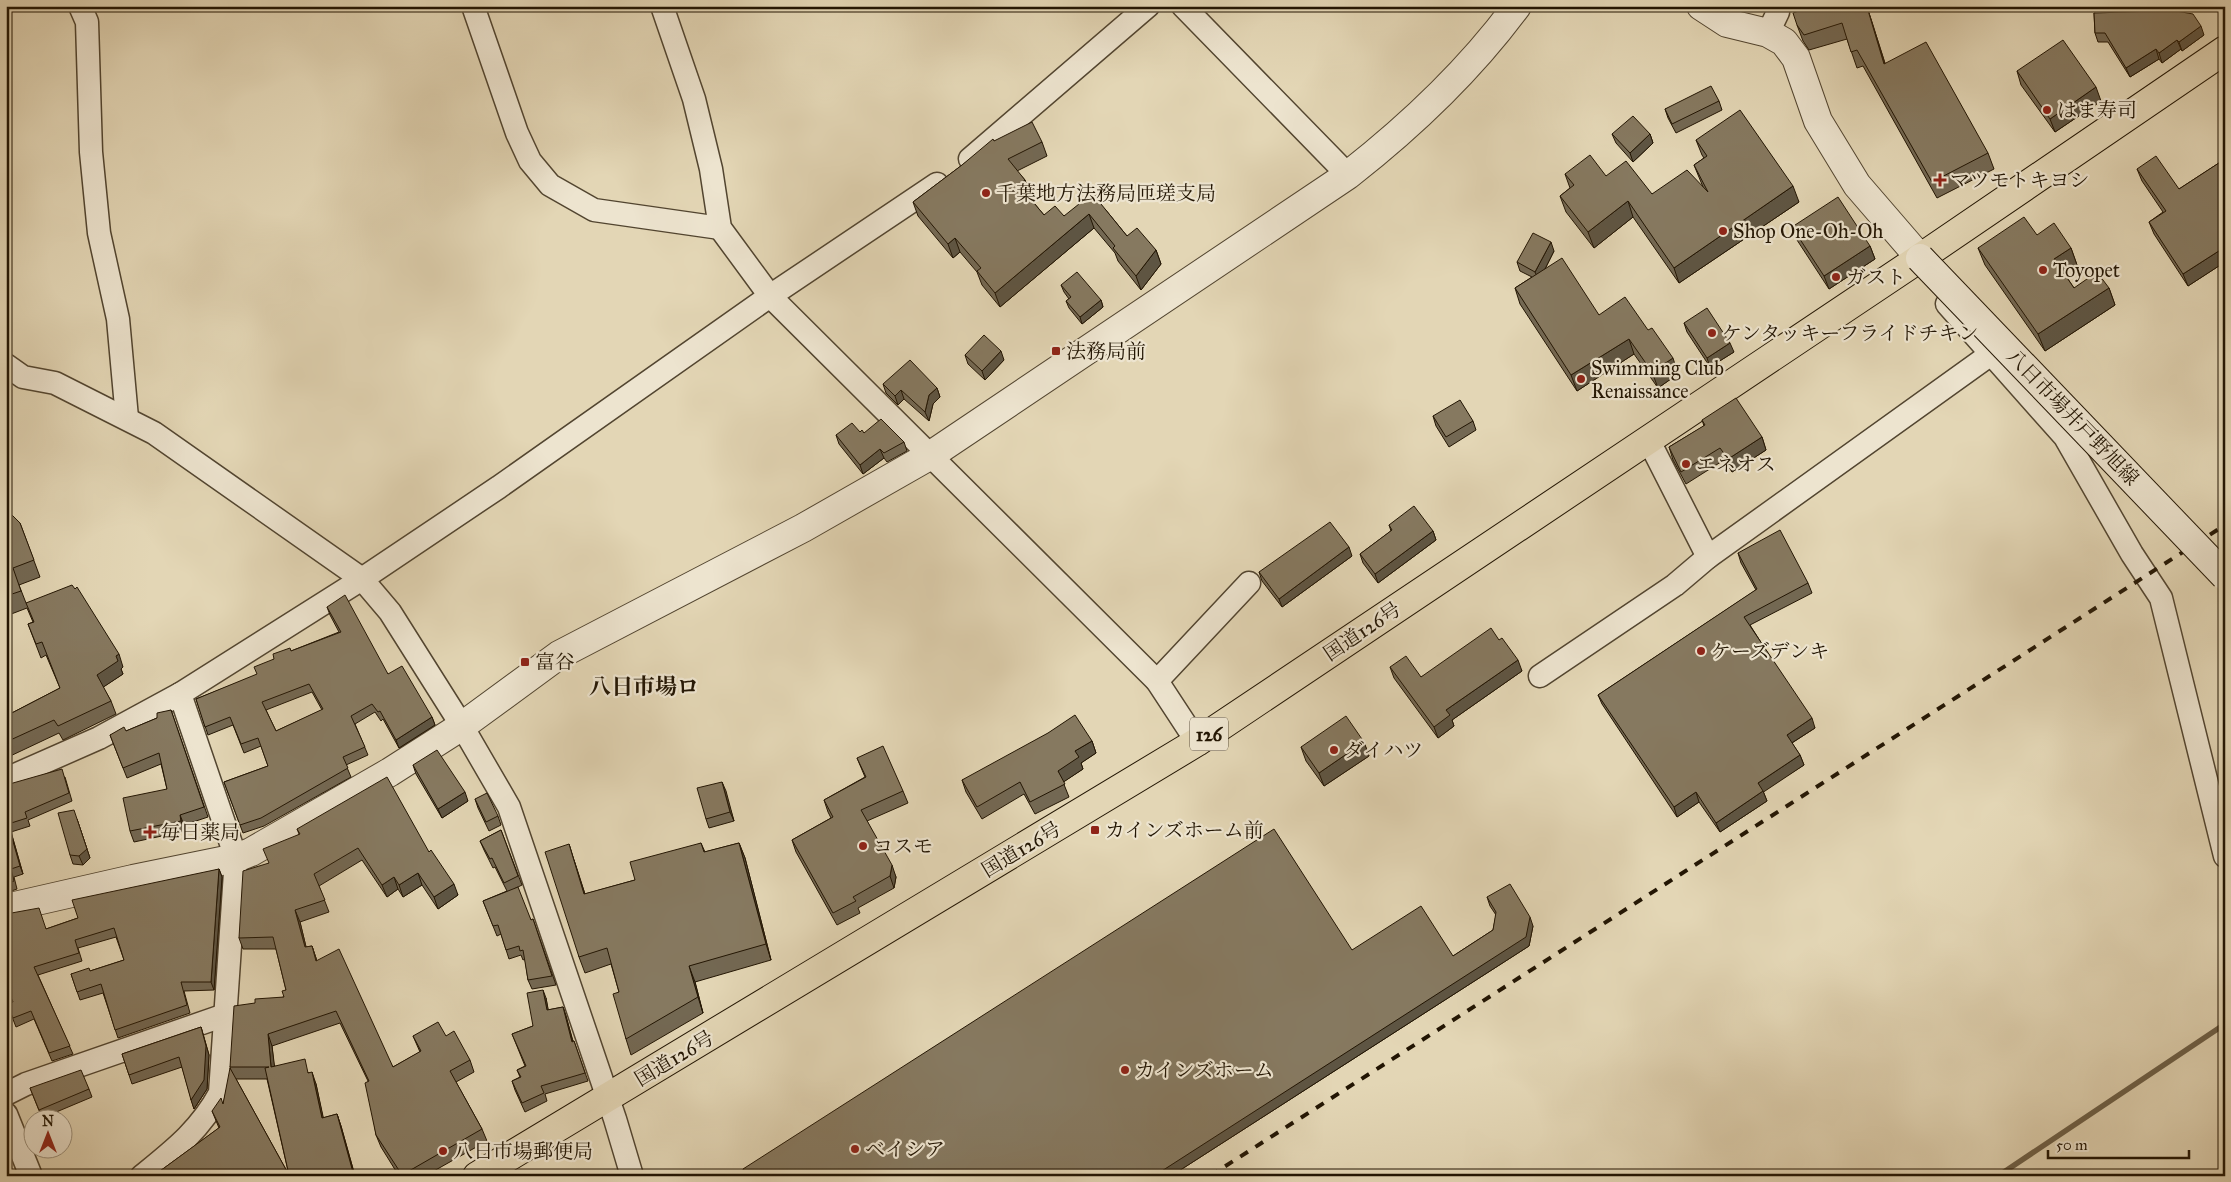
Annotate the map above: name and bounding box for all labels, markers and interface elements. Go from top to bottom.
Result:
place label: はま寿司 [2057,98,2137,122]
marker: はま寿司 [2041,104,2053,116]
place label: マツモトキヨシ [1950,168,2089,192]
marker: マツモトキヨシ [1934,174,1946,186]
place label: 千葉地方法務局匝瑳支局 [996,181,1216,205]
marker: 千葉地方法務局匝瑳支局 [980,187,992,199]
place label: Shop One-Oh-Oh [1733,219,1883,243]
marker: Shop One-Oh-Oh [1717,225,1729,237]
place label: Toyopet [2053,258,2120,282]
marker: Toyopet [2037,264,2049,276]
place label: ガスト [1846,265,1906,289]
marker: ガスト [1830,271,1842,283]
place label: ケンタッキーフライドチキン [1722,321,1978,345]
marker: ケンタッキーフライドチキン [1706,327,1718,339]
place label: 法務局前 [1066,339,1146,363]
street label: 八日市場井戸野旭線 [2002,344,2144,490]
marker: 法務局前 [1050,345,1062,357]
place label: Swimming Club Renaissance [1591,356,1724,403]
marker: Swimming Club Renaissance [1575,373,1587,385]
place label: エネオス [1696,452,1776,476]
marker: エネオス [1680,458,1692,470]
street label: 国道126号 [1319,596,1405,666]
place label: ケーズデンキ [1711,639,1829,663]
marker: ケーズデンキ [1695,645,1707,657]
place label: 富谷 [535,650,575,674]
marker: 富谷 [519,656,531,668]
district label: 八日市場ロ [589,673,699,700]
road number: 126 [1190,718,1228,751]
place label: ダイハツ [1344,738,1423,762]
marker: ダイハツ [1328,744,1340,756]
street label: 国道126号 [977,816,1065,882]
place label: カインズホーム前 [1105,818,1264,842]
place label: 毎日薬局 [160,820,240,844]
marker: カインズホーム前 [1089,824,1101,836]
marker: 毎日薬局 [144,826,156,838]
place label: コスモ [873,834,933,858]
marker: コスモ [857,840,869,852]
street label: 国道126号 [630,1025,718,1091]
place label: カインズホーム [1135,1058,1274,1082]
marker: カインズホーム [1119,1064,1131,1076]
north arrow [22,1110,72,1160]
text: N [42,1113,54,1130]
scale bar [2048,1127,2190,1159]
text: 50 m [2056,1136,2088,1154]
place label: ベイシア [865,1137,945,1161]
place label: 八日市場郵便局 [453,1139,593,1163]
marker: ベイシア [849,1143,861,1155]
marker: 八日市場郵便局 [437,1145,449,1157]

